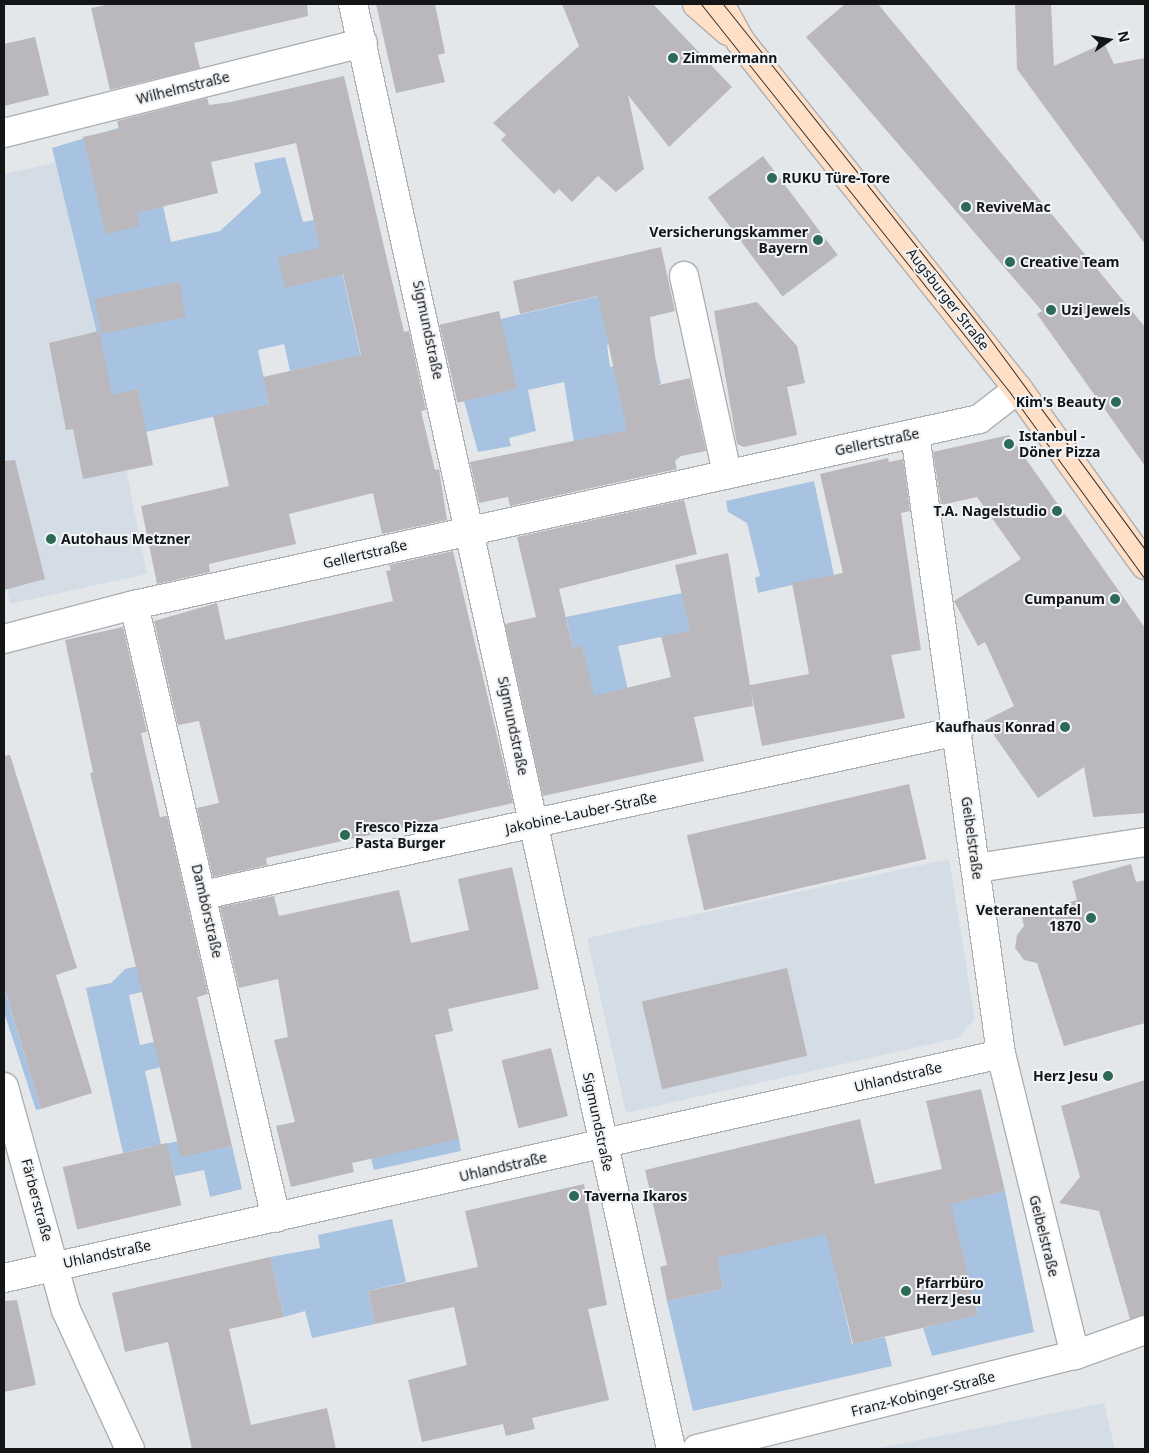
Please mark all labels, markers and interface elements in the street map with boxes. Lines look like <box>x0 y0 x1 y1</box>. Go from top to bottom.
north arrow <box>1084 15 1134 65</box>
text: N <box>1114 29 1135 44</box>
place label: Zimmermann <box>683 50 777 66</box>
marker: Zimmermann <box>667 52 679 64</box>
street label: Wilhelmstraße <box>135 68 231 108</box>
place label: RUKU Türe-Tore <box>782 170 890 186</box>
marker: RUKU Türe-Tore <box>766 172 778 184</box>
place label: ReviveMac <box>976 199 1051 215</box>
marker: ReviveMac <box>960 201 972 213</box>
place label: Versicherungskammer Bayern <box>649 224 808 256</box>
marker: Versicherungskammer Bayern <box>812 234 824 246</box>
street label: Augsburger Straße <box>903 245 993 353</box>
place label: Creative Team <box>1020 254 1119 270</box>
marker: Creative Team <box>1004 256 1016 268</box>
street label: Sigmundstraße <box>409 279 447 381</box>
place label: Uzi Jewels <box>1061 302 1131 318</box>
marker: Uzi Jewels <box>1045 304 1057 316</box>
place label: Kim's Beauty <box>1016 394 1106 410</box>
marker: Kim's Beauty <box>1110 396 1122 408</box>
street label: Gellertstraße <box>833 425 921 459</box>
place label: Istanbul - Döner Pizza <box>1019 428 1100 461</box>
marker: Istanbul - Döner Pizza <box>1003 438 1015 450</box>
place label: T.A. Nagelstudio <box>933 503 1047 519</box>
marker: T.A. Nagelstudio <box>1051 505 1063 517</box>
place label: Autohaus Metzner <box>61 531 190 547</box>
marker: Autohaus Metzner <box>45 533 57 545</box>
street label: Gellertstraße <box>321 536 409 572</box>
place label: Cumpanum <box>1024 591 1105 607</box>
marker: Cumpanum <box>1109 593 1121 605</box>
street label: Sigmundstraße <box>494 675 532 777</box>
place label: Kaufhaus Konrad <box>935 719 1055 735</box>
marker: Kaufhaus Konrad <box>1059 721 1071 733</box>
street label: Jakobine-Lauber-Straße <box>504 789 658 837</box>
street label: Geibelstraße <box>958 795 986 881</box>
place label: Fresco Pizza Pasta Burger <box>355 819 445 852</box>
marker: Fresco Pizza Pasta Burger <box>339 829 351 841</box>
street label: Dambörstraße <box>188 862 226 960</box>
place label: Veteranentafel 1870 <box>976 902 1081 934</box>
marker: Veteranentafel 1870 <box>1085 912 1097 924</box>
street label: Uhlandstraße <box>853 1059 943 1095</box>
place label: Herz Jesu <box>1033 1068 1098 1084</box>
marker: Herz Jesu <box>1102 1070 1114 1082</box>
street label: Sigmundstraße <box>579 1071 617 1173</box>
street label: Uhlandstraße <box>458 1149 548 1185</box>
street label: Färberstraße <box>18 1157 56 1243</box>
place label: Taverna Ikaros <box>584 1188 687 1204</box>
marker: Taverna Ikaros <box>568 1190 580 1202</box>
street label: Geibelstraße <box>1026 1193 1062 1279</box>
street label: Uhlandstraße <box>62 1236 152 1272</box>
place label: Pfarrbüro Herz Jesu <box>916 1275 984 1308</box>
marker: Pfarrbüro Herz Jesu <box>900 1285 912 1297</box>
street label: Franz-Kobinger-Straße <box>849 1368 997 1420</box>

